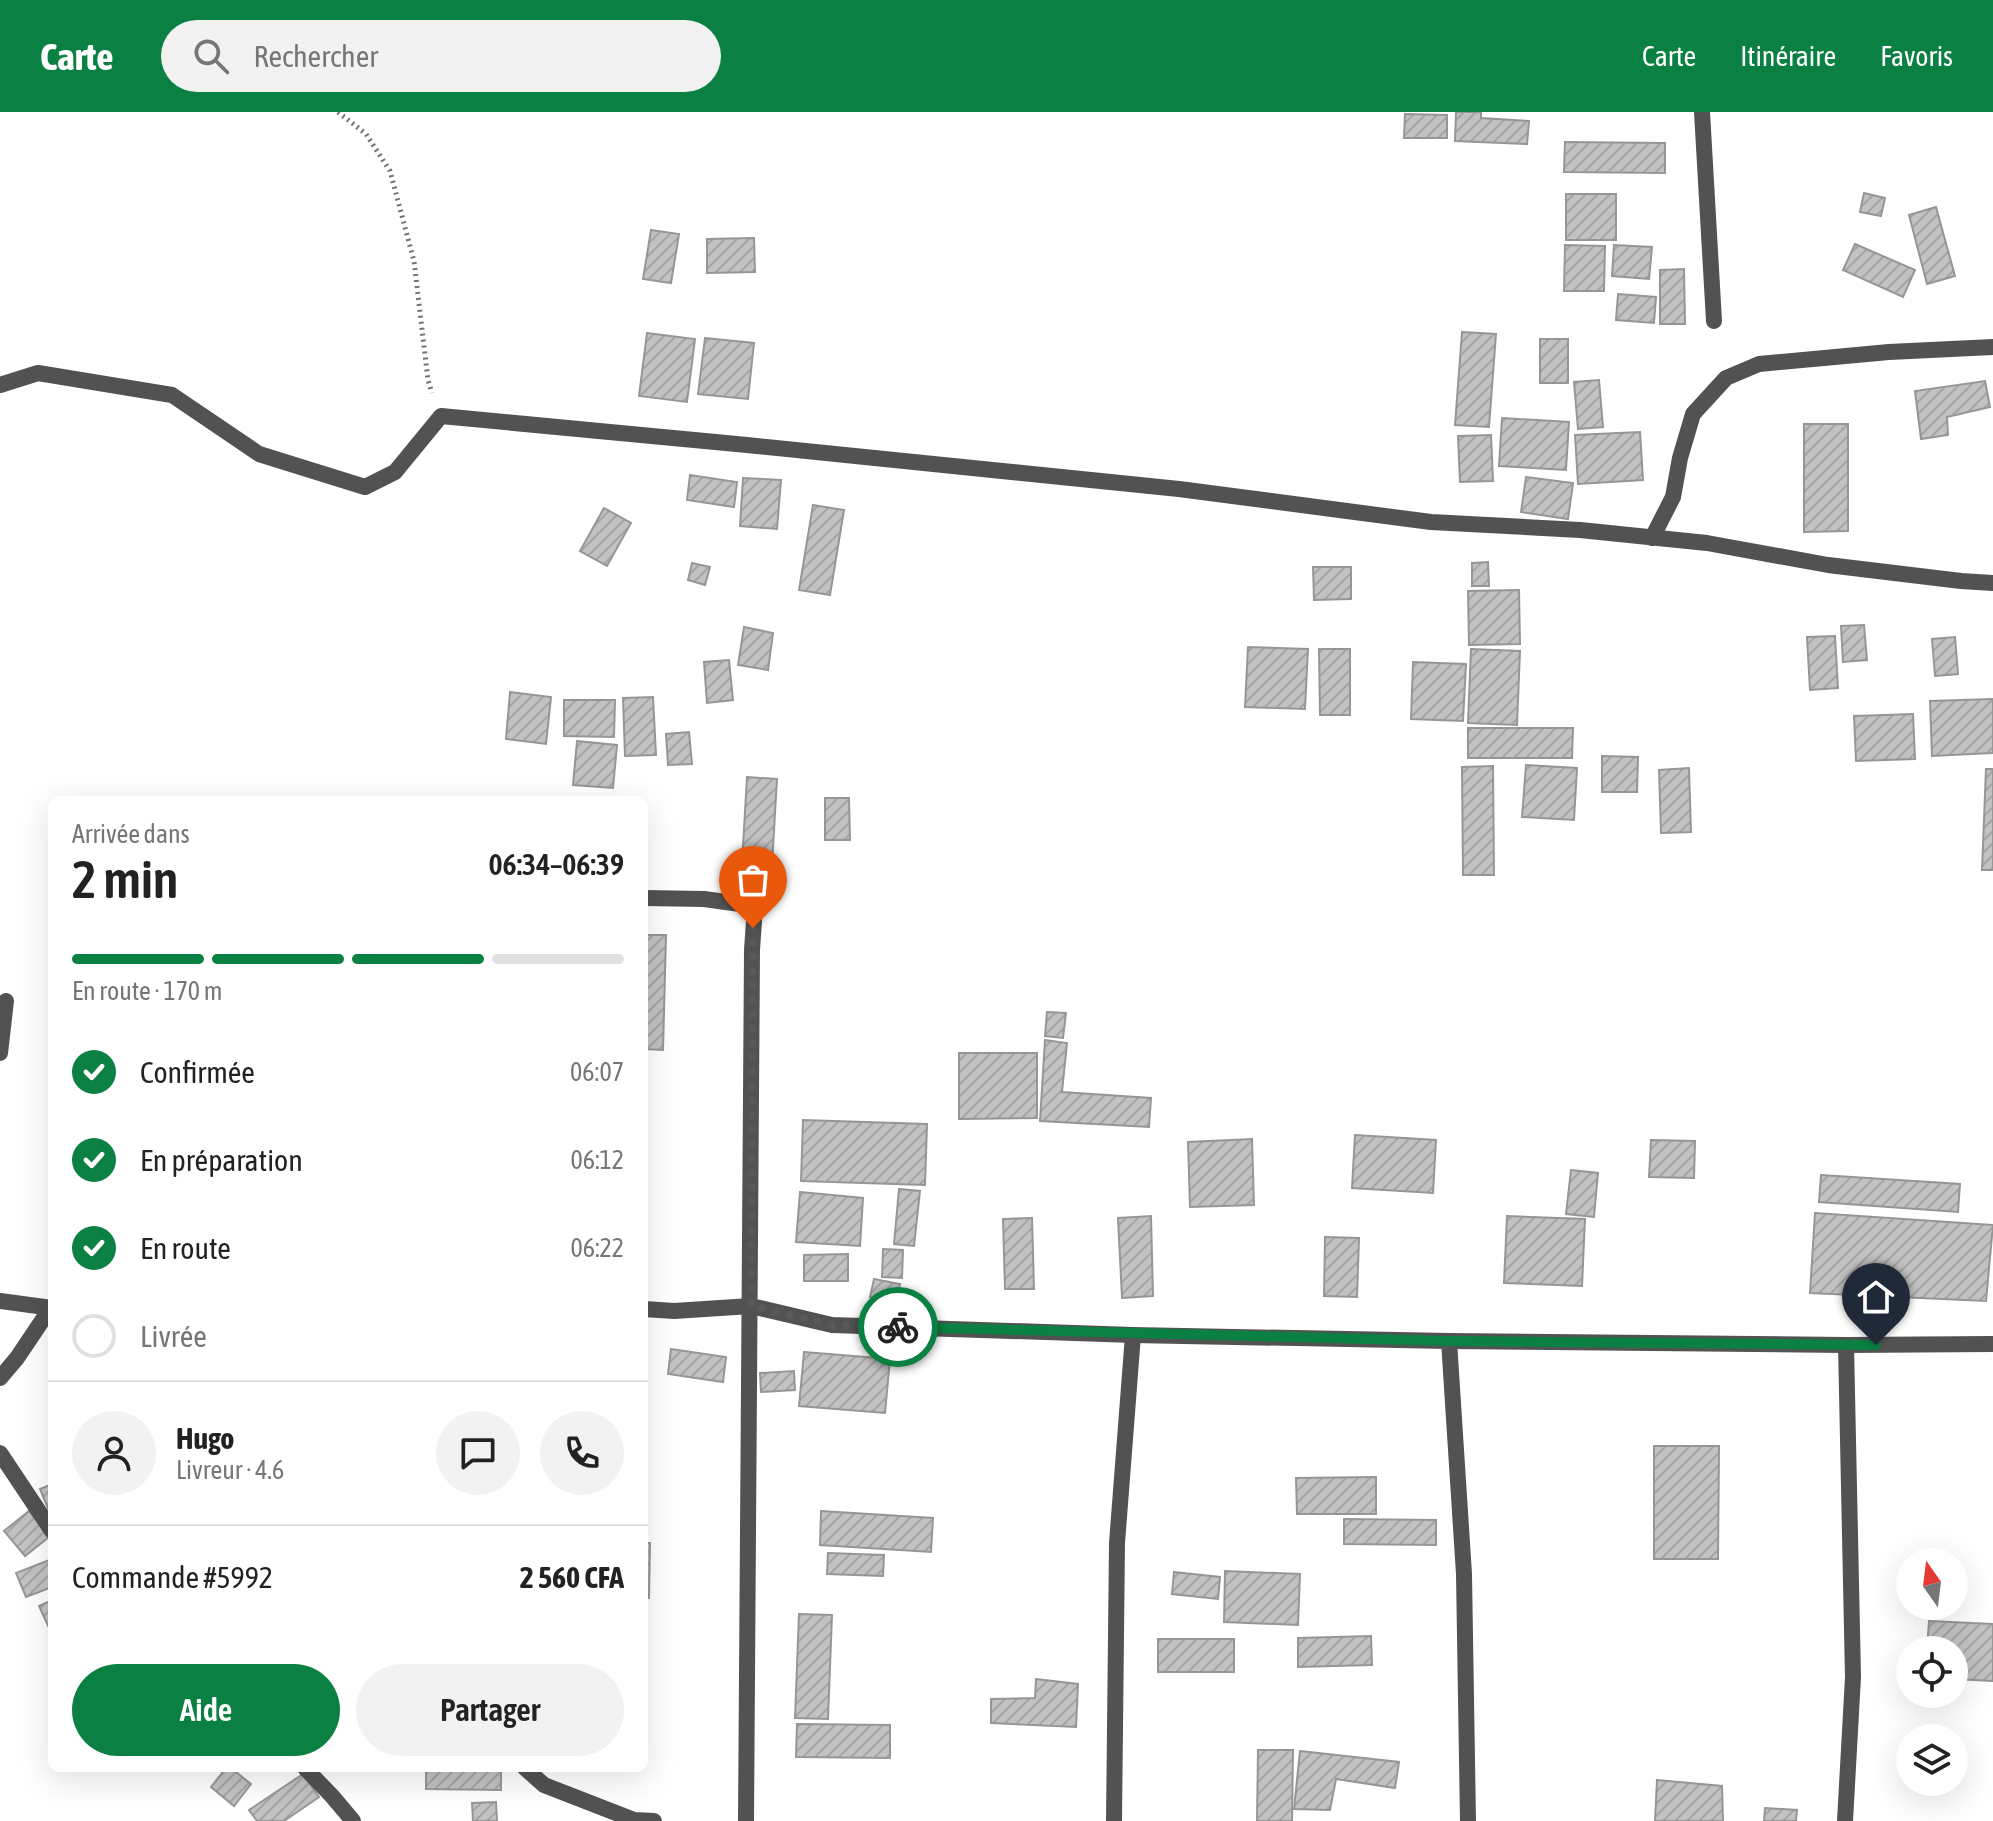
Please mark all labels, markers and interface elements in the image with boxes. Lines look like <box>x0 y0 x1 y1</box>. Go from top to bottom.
search box <box>161 20 721 92</box>
icon: search <box>189 34 233 78</box>
text: Carte <box>40 35 113 78</box>
text: Rechercher <box>253 39 378 73</box>
text: Carte <box>1642 40 1696 72</box>
text: Itinéraire <box>1740 40 1836 72</box>
text: Favoris <box>1880 40 1953 72</box>
text: Arrivée dans <box>72 819 190 849</box>
pin <box>719 846 787 928</box>
text: 06:34–06:39 <box>489 847 624 881</box>
text: 2 min <box>72 849 178 909</box>
icon: bag <box>731 858 775 902</box>
text: En route · 170 m <box>72 976 222 1006</box>
icon: check <box>72 1050 116 1094</box>
text: Confirmée <box>140 1055 255 1089</box>
text: 06:07 <box>570 1057 624 1087</box>
icon: check <box>72 1138 116 1182</box>
text: En préparation <box>140 1143 303 1177</box>
text: 06:12 <box>570 1145 624 1175</box>
icon: check <box>72 1226 116 1270</box>
text: En route <box>140 1231 231 1265</box>
text: 06:22 <box>570 1233 624 1263</box>
pin <box>1842 1263 1910 1345</box>
icon: home <box>1854 1275 1898 1319</box>
courier <box>858 1287 938 1367</box>
icon: bike <box>876 1305 920 1349</box>
text: Livrée <box>140 1319 207 1353</box>
button: person <box>72 1411 156 1495</box>
button: chat <box>436 1411 520 1495</box>
button: phone <box>540 1411 624 1495</box>
text: Hugo <box>176 1421 234 1455</box>
text: Livreur · 4.6 <box>176 1455 284 1485</box>
north arrow <box>1896 1548 1968 1620</box>
map controls <box>1896 1548 1968 1796</box>
text: Commande #5992 <box>72 1560 273 1594</box>
text: 2 560 CFA <box>520 1560 624 1594</box>
button: locate <box>1896 1636 1968 1708</box>
button: Aide <box>72 1664 340 1756</box>
button: Partager <box>356 1664 624 1756</box>
button: layers <box>1896 1724 1968 1796</box>

